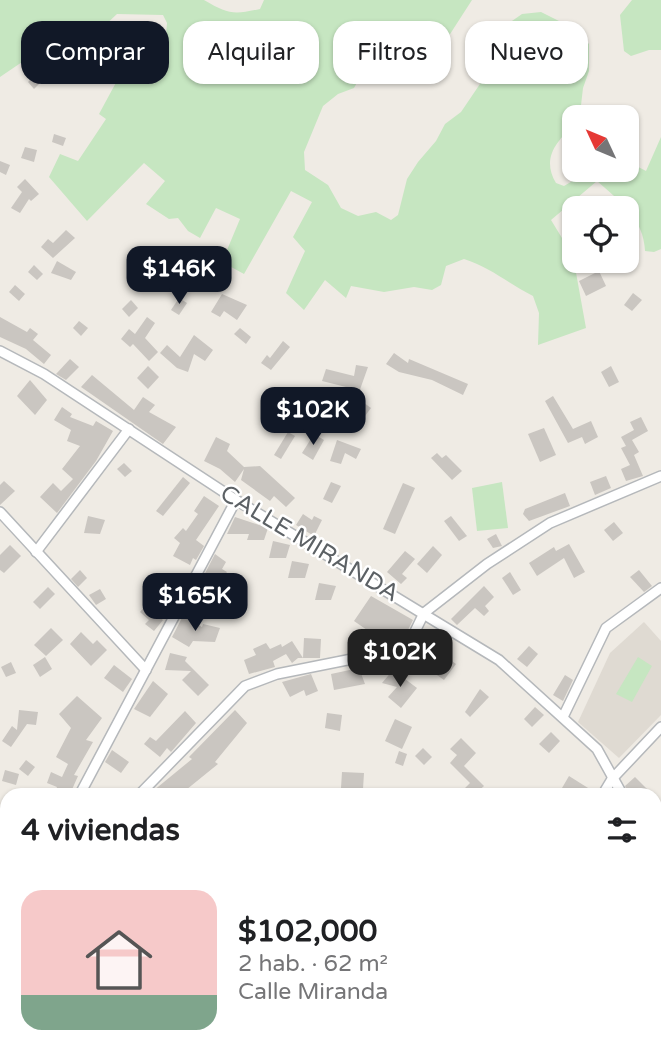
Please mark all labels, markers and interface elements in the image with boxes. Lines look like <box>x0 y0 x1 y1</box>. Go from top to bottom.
chip: Comprar <box>21 21 169 84</box>
chip: Alquilar <box>183 21 319 84</box>
chip: Filtros <box>333 21 451 84</box>
chip: Nuevo <box>465 21 588 84</box>
north arrow <box>562 105 639 182</box>
map controls <box>562 105 639 273</box>
button: locate <box>562 196 639 273</box>
pin: $146K <box>130 246 228 306</box>
text: $146K <box>143 255 215 283</box>
pin: $102K <box>264 388 362 447</box>
text: $102K <box>277 396 349 424</box>
street label: CALLE MIRANDA <box>215 479 404 608</box>
pin: $165K <box>146 574 244 633</box>
text: $165K <box>159 582 231 610</box>
pin: $102K <box>351 630 449 689</box>
text: $102K <box>364 638 436 666</box>
icon: filters <box>603 811 641 849</box>
text: 4 viviendas <box>21 812 180 849</box>
text: $102,000 <box>238 913 377 950</box>
icon: home <box>77 918 161 1002</box>
text: 2 hab. · 62 m² <box>238 950 388 978</box>
text: Calle Miranda <box>238 978 388 1006</box>

